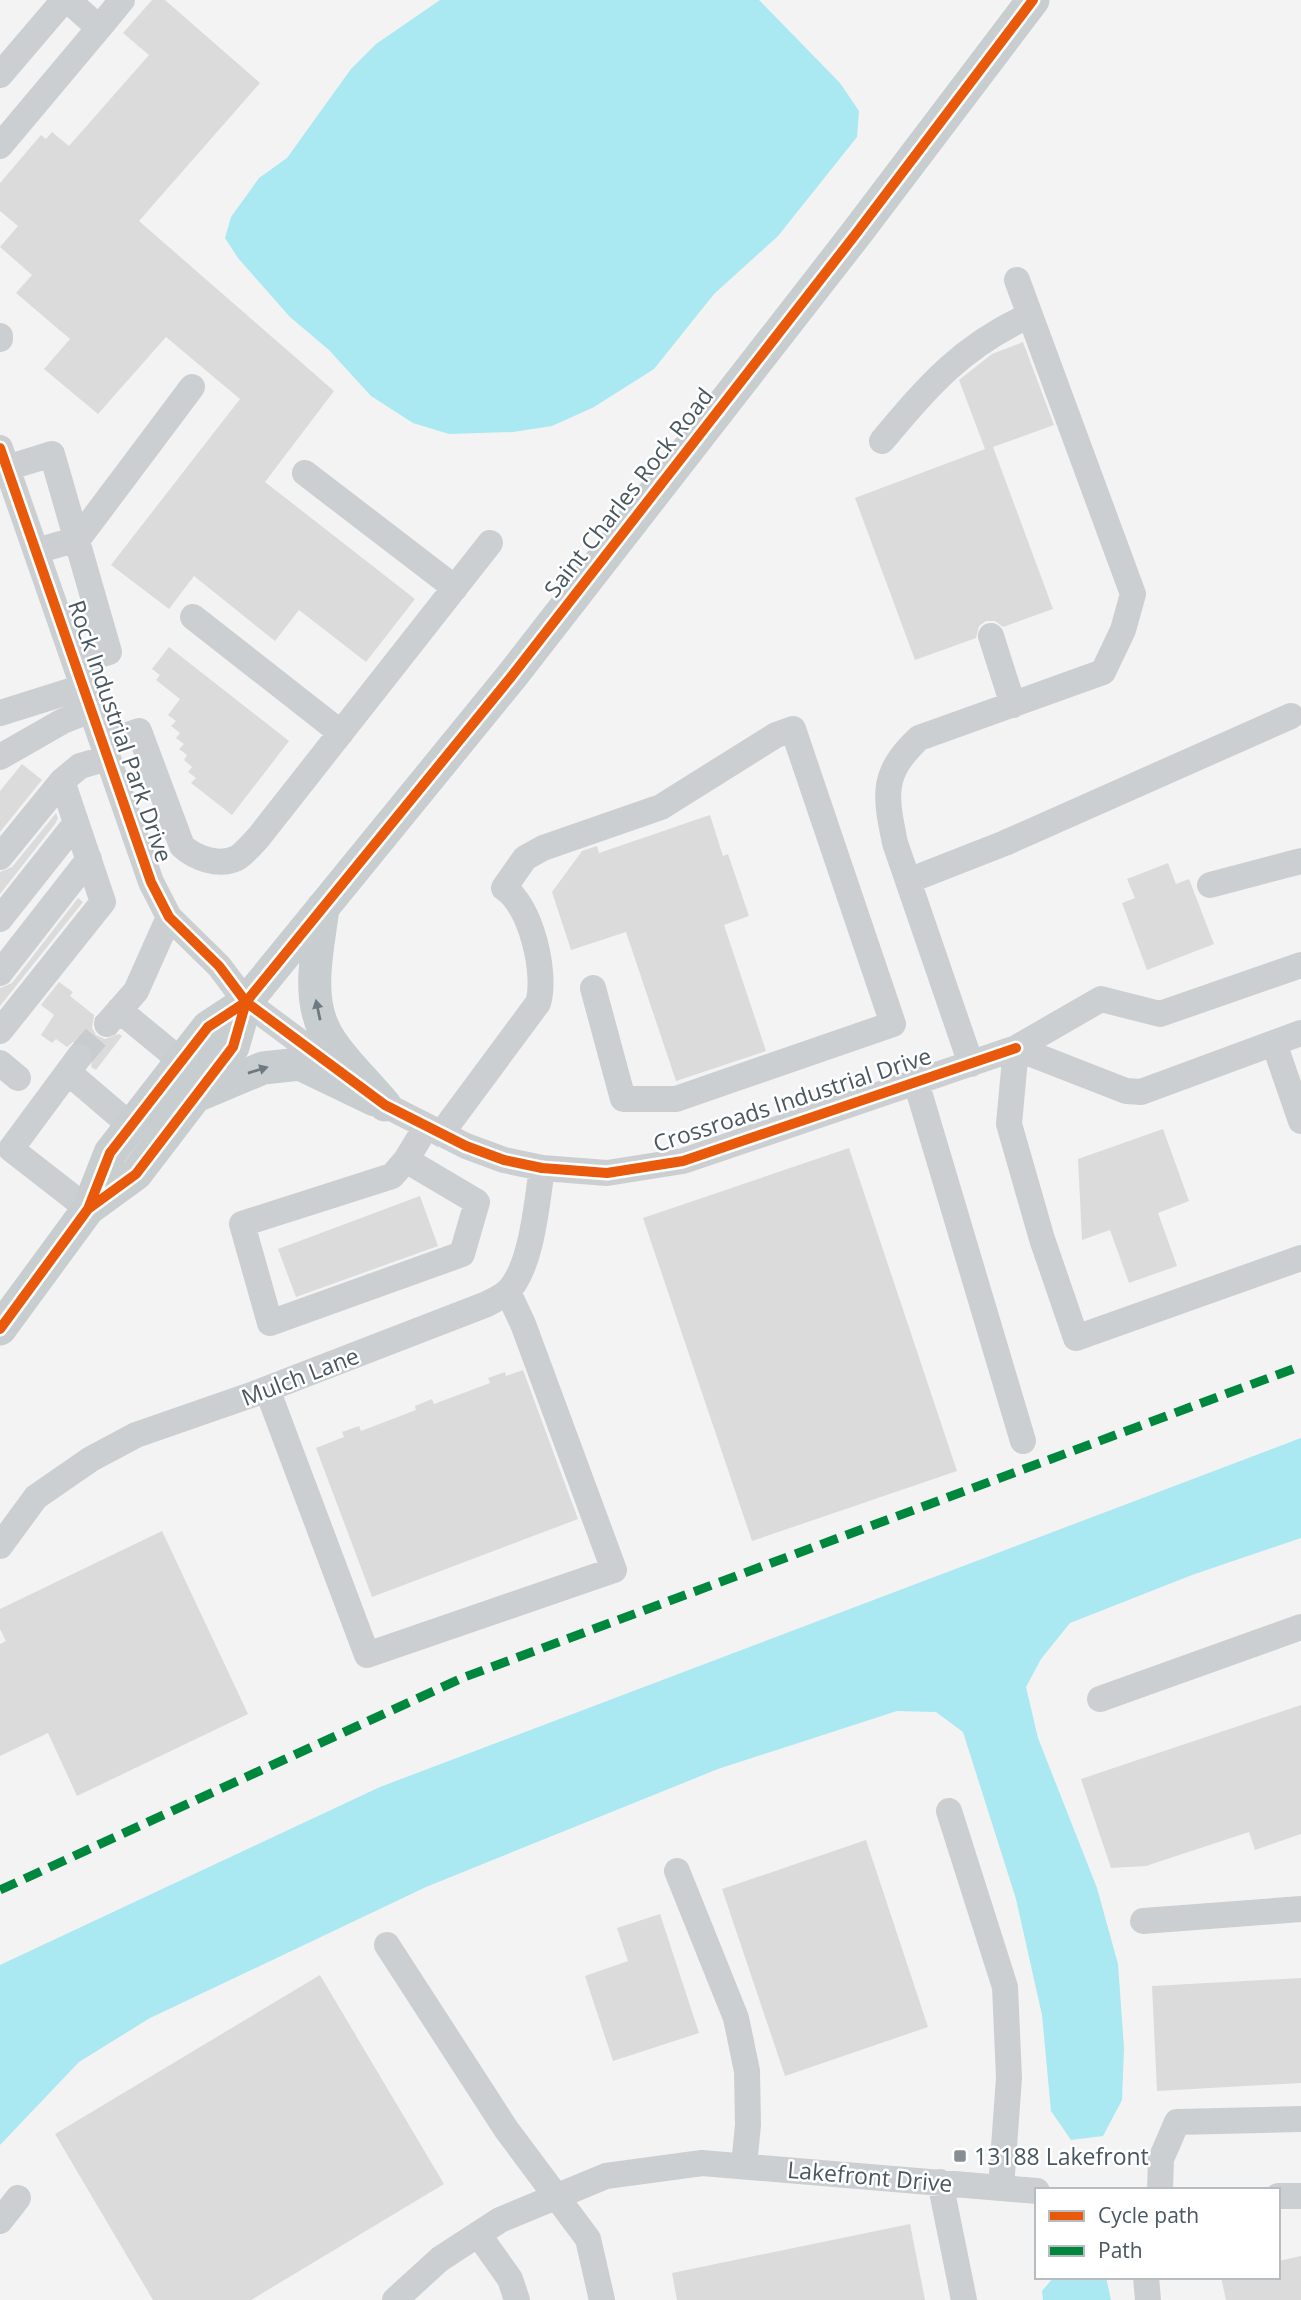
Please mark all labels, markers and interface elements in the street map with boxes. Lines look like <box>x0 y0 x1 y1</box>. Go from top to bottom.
street label: Saint Charles Rock Road <box>536 381 720 603</box>
street label: Rock Industrial Park Drive <box>61 596 181 866</box>
one-way arrow <box>313 999 324 1021</box>
street label: Crossroads Industrial Drive <box>649 1039 935 1159</box>
one-way arrow <box>248 1064 269 1075</box>
street label: Mulch Lane <box>237 1339 363 1413</box>
place label: 13188 Lakefront <box>974 2140 1149 2172</box>
marker: 13188 Lakefront <box>952 2148 968 2164</box>
street label: Lakefront Drive <box>786 2153 954 2199</box>
legend <box>1035 2188 1280 2279</box>
text: Cycle path <box>1098 2201 1199 2229</box>
text: Path <box>1098 2236 1143 2264</box>

